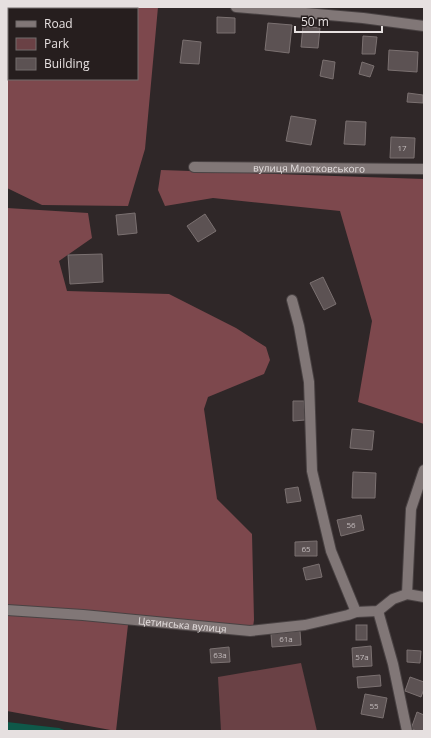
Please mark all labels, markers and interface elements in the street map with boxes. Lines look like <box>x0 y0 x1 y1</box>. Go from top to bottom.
legend <box>8 8 138 80</box>
scale bar <box>295 8 382 34</box>
text: 50 m <box>301 13 329 30</box>
text: Road <box>44 15 73 32</box>
text: Park <box>44 35 70 52</box>
text: Building <box>44 55 90 72</box>
house number: 17 <box>397 142 407 153</box>
street label: вулиця Млотковського <box>253 161 365 175</box>
house number: 56 <box>346 519 356 530</box>
house number: 65 <box>301 543 311 554</box>
street label: Цетинська вулиця <box>137 613 227 636</box>
house number: 61а <box>279 633 293 644</box>
house number: 63а <box>213 649 227 660</box>
house number: 57а <box>355 651 369 662</box>
house number: 55 <box>369 700 379 711</box>

